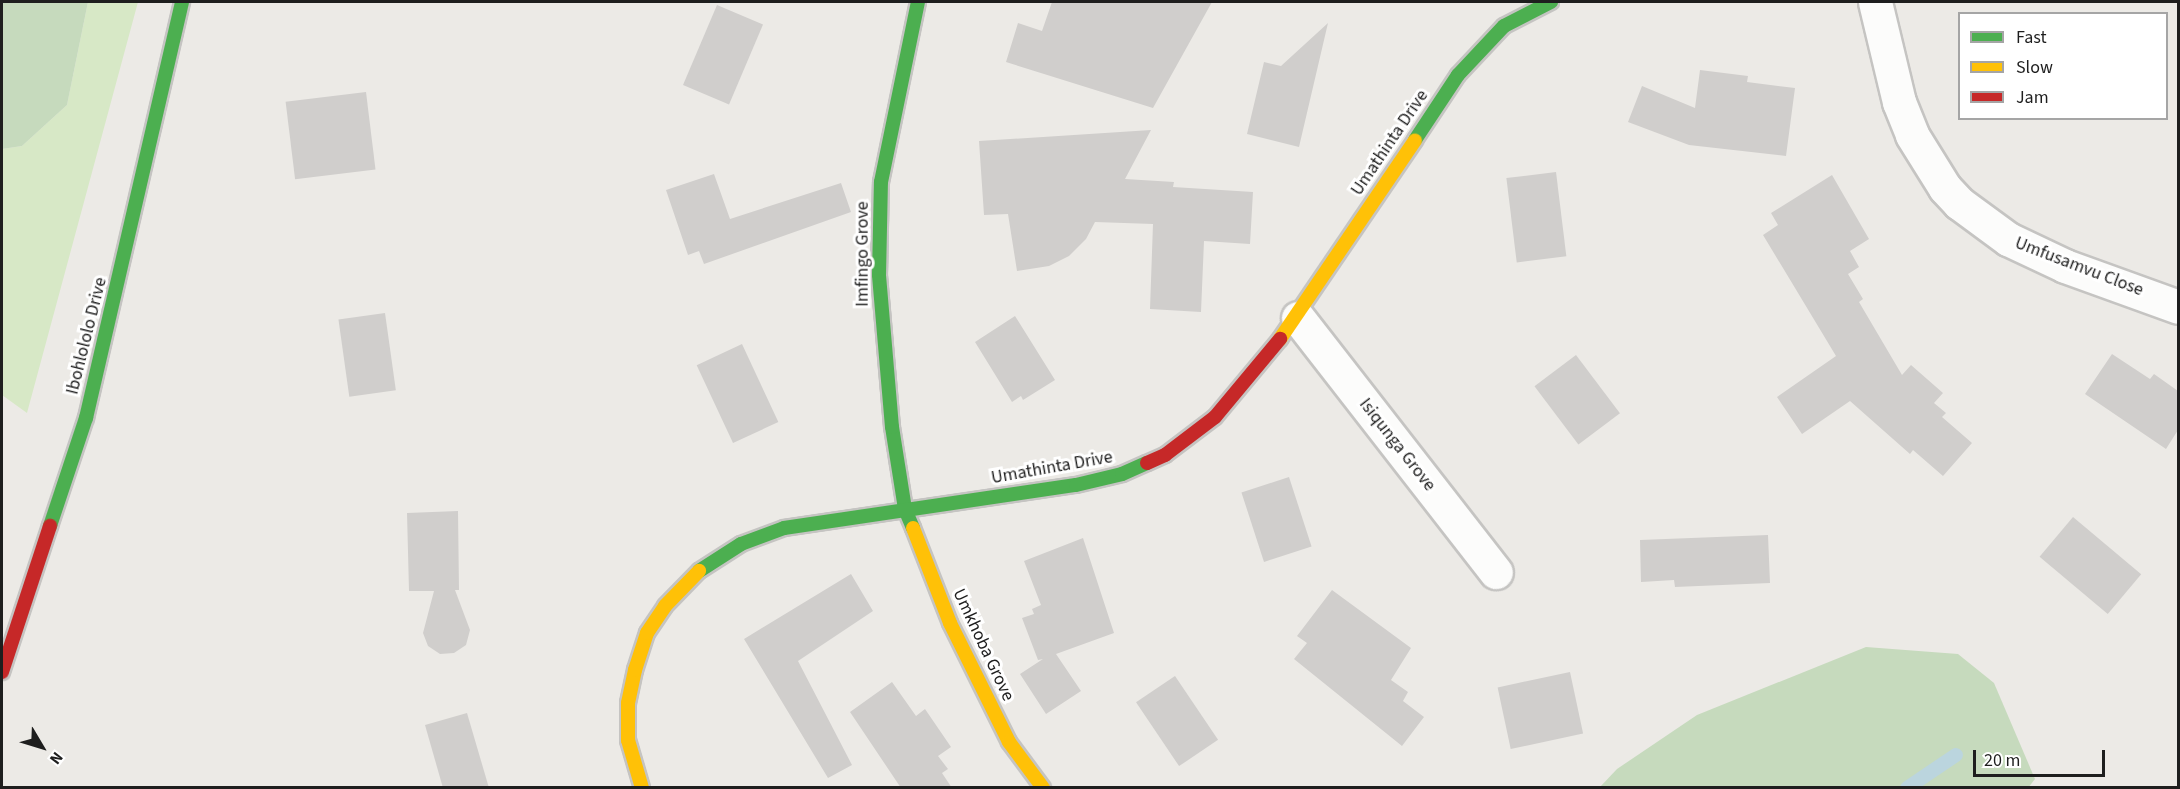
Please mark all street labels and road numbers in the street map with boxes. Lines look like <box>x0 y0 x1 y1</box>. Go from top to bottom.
street label: Umathinta Drive <box>1347 86 1433 200</box>
street label: Imfingo Grove <box>852 201 874 307</box>
street label: Umfusamvu Close <box>2012 233 2146 301</box>
street label: Ibohlololo Drive <box>62 275 112 397</box>
street label: Isiqunga Grove <box>1354 394 1440 496</box>
street label: Umathinta Drive <box>990 447 1114 489</box>
street label: Umkhoba Grove <box>948 585 1018 705</box>

